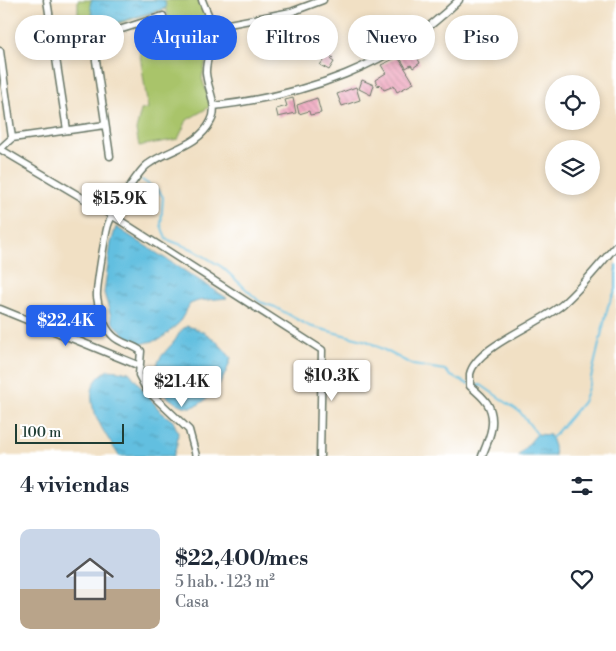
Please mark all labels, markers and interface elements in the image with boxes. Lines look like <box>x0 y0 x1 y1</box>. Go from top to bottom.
chip: Comprar <box>15 15 124 60</box>
chip: Alquilar <box>134 15 237 60</box>
chip: Filtros <box>247 15 338 60</box>
chip: Nuevo <box>348 15 435 60</box>
chip: Piso <box>445 15 518 60</box>
map controls <box>545 75 600 195</box>
button: locate <box>545 75 600 130</box>
button: layers <box>545 140 600 195</box>
pin: $15.9K <box>79 182 161 225</box>
text: $15.9K <box>93 189 147 209</box>
pin: $22.4K <box>25 304 107 347</box>
text: $22.4K <box>37 311 95 331</box>
pin: $10.3K <box>291 360 373 402</box>
pin: $21.4K <box>141 366 223 408</box>
text: $10.3K <box>304 366 360 386</box>
text: $21.4K <box>154 372 210 392</box>
scale bar <box>15 421 124 444</box>
text: 100 m <box>22 424 61 442</box>
icon: filters <box>568 472 596 500</box>
text: 4 viviendas <box>20 473 129 499</box>
text: $22,400/mes <box>175 546 308 572</box>
icon: home <box>60 549 120 609</box>
icon: heart <box>568 565 596 593</box>
text: 5 hab. · 123 m² <box>175 572 275 592</box>
text: Casa <box>175 592 209 612</box>

